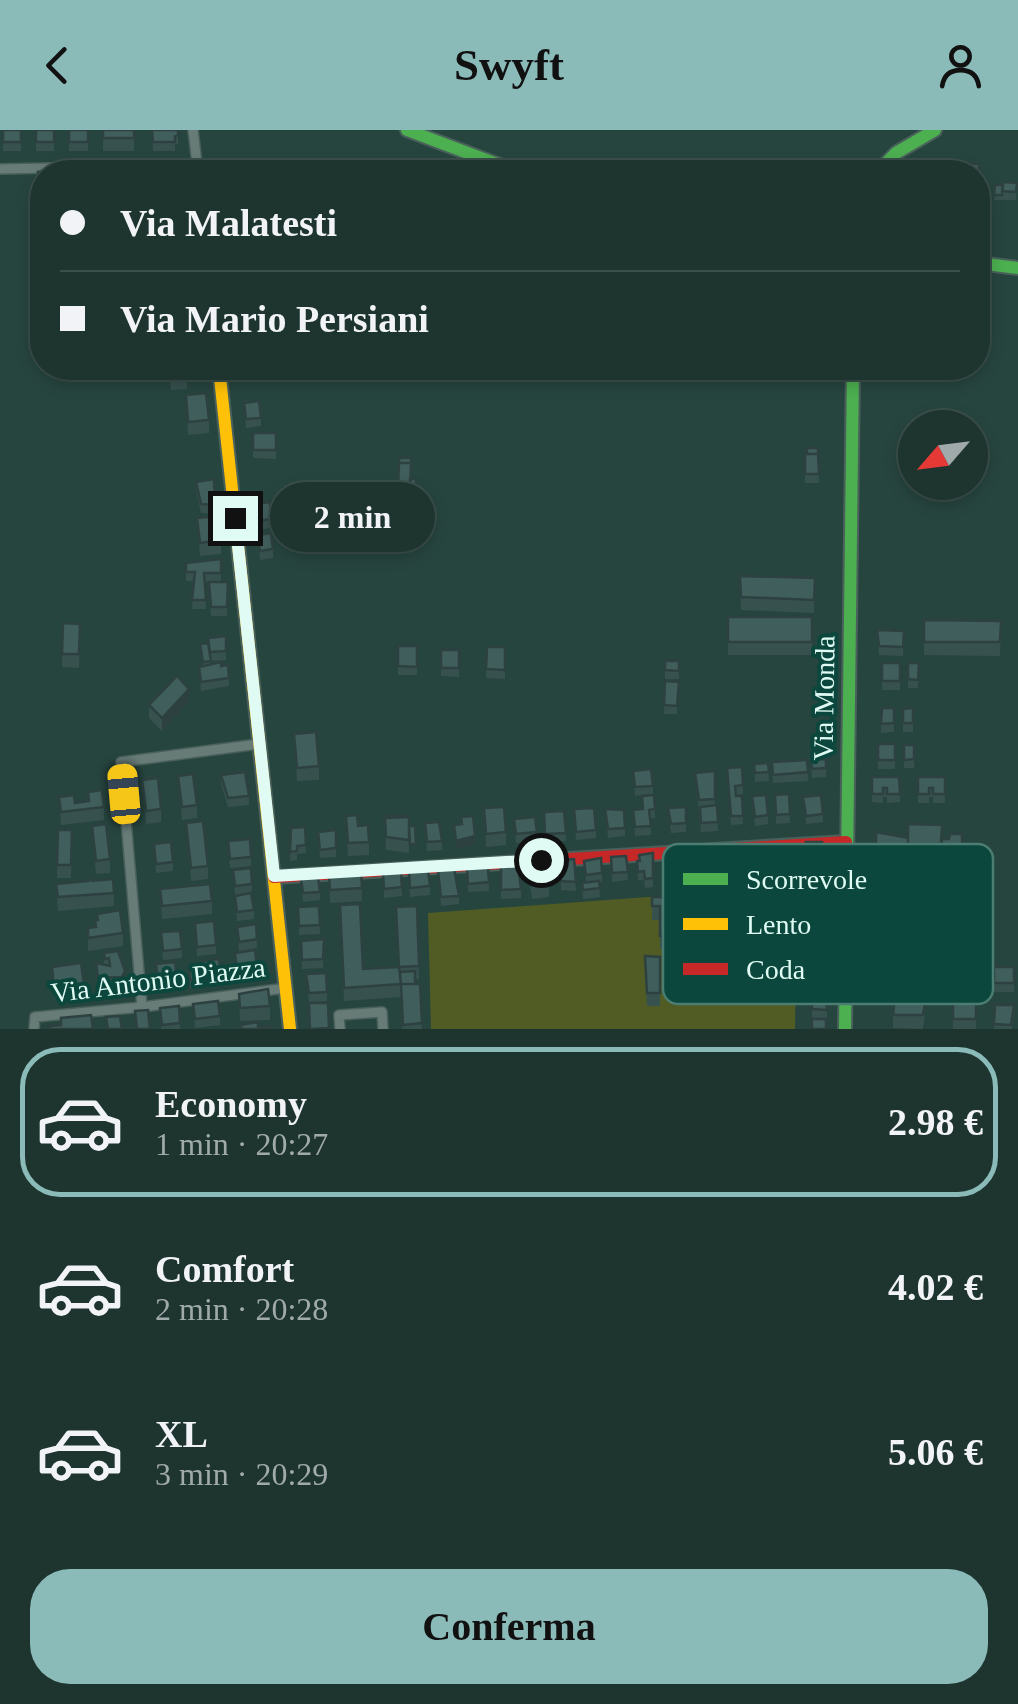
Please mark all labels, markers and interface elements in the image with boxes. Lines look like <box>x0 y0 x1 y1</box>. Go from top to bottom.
icon: back <box>30 38 85 93</box>
icon: person <box>933 38 988 93</box>
text: Swyft <box>454 40 564 90</box>
text: Via Malatesti <box>120 202 337 244</box>
text: Via Mario Persiani <box>120 298 429 340</box>
north arrow <box>898 410 988 500</box>
map controls <box>898 410 988 500</box>
callout: 2 min <box>270 483 435 553</box>
route end <box>213 496 258 541</box>
text: 2 min <box>314 499 391 535</box>
street label: Via Monda <box>807 635 841 761</box>
car <box>106 763 142 825</box>
route start <box>519 838 564 883</box>
legend <box>663 844 993 1004</box>
text: Scorrevole <box>746 864 867 895</box>
text: Lento <box>746 909 811 940</box>
street label: Via Antonio Piazza <box>49 951 268 1009</box>
text: Coda <box>746 954 806 985</box>
icon: car <box>35 1077 125 1167</box>
text: Economy <box>155 1083 307 1125</box>
text: 2.98 € <box>888 1101 983 1143</box>
text: 1 min · 20:27 <box>155 1126 328 1162</box>
icon: car <box>35 1242 125 1332</box>
text: Comfort <box>155 1248 294 1290</box>
text: 4.02 € <box>888 1266 983 1308</box>
text: 2 min · 20:28 <box>155 1291 328 1327</box>
icon: car <box>35 1407 125 1497</box>
text: XL <box>155 1413 208 1455</box>
text: 5.06 € <box>888 1431 983 1473</box>
text: 3 min · 20:29 <box>155 1456 328 1492</box>
button: Conferma <box>30 1569 988 1684</box>

